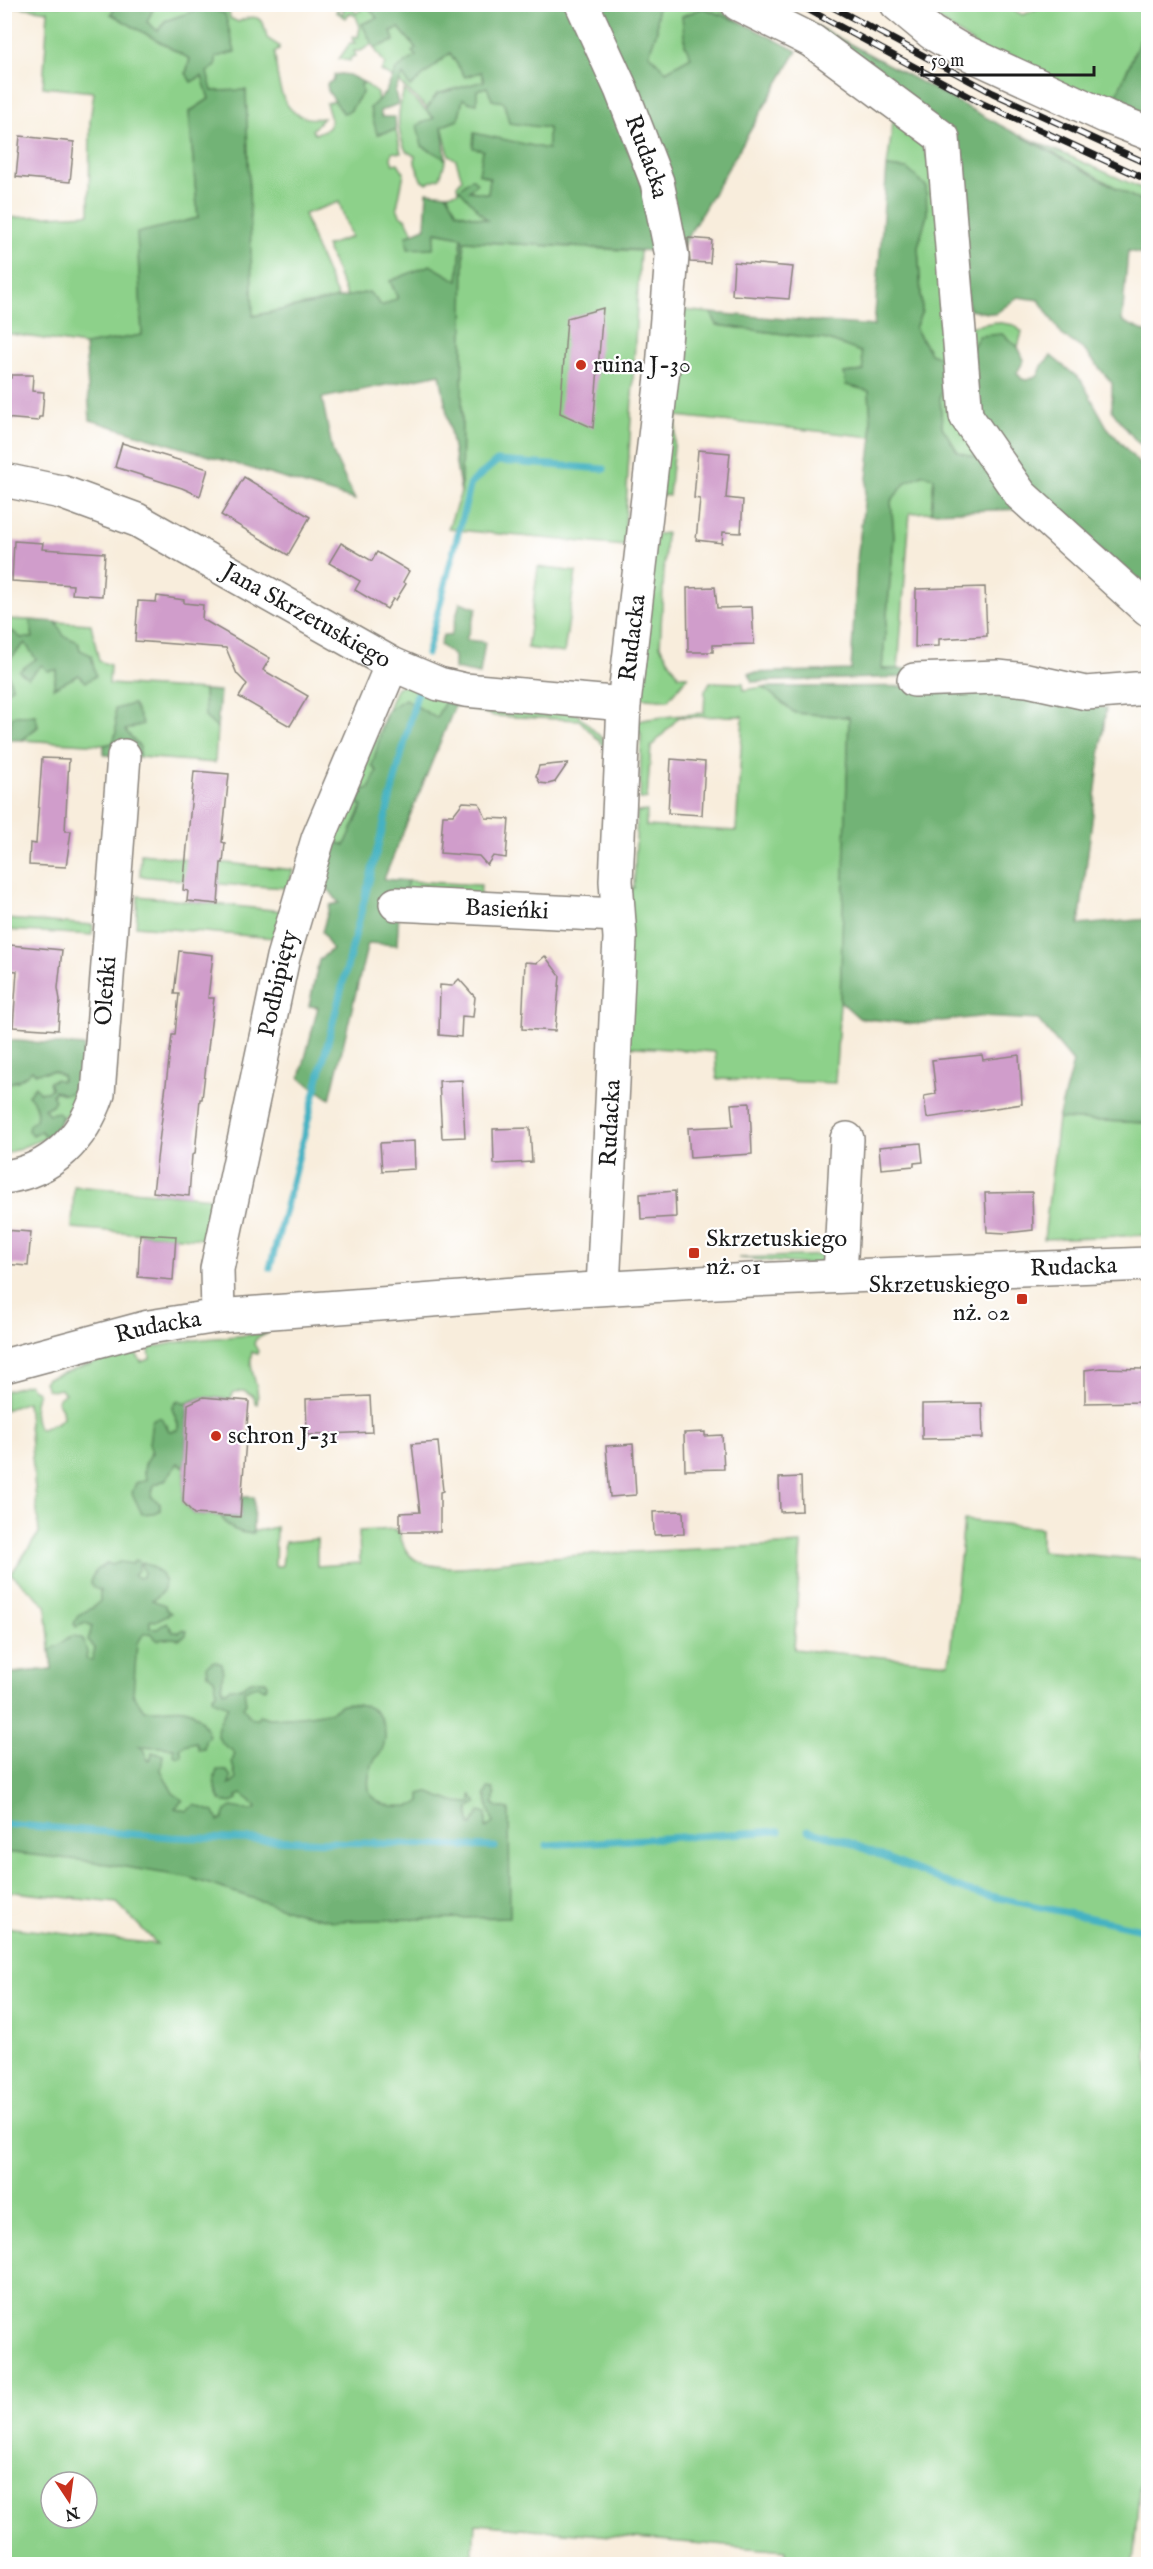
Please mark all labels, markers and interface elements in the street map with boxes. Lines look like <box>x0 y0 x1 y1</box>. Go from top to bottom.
scale bar <box>922 39 1094 77</box>
text: 50 m <box>931 50 964 73</box>
street label: Rudacka <box>617 110 676 202</box>
place label: ruina J-30 <box>593 350 691 381</box>
marker: ruina J-30 <box>574 358 588 372</box>
street label: Jana Skrzetuskiego <box>214 554 397 676</box>
street label: Rudacka <box>612 592 654 683</box>
street label: Basieńki <box>464 892 550 927</box>
street label: Podbipięty <box>251 926 306 1040</box>
street label: Oleńki <box>88 955 124 1027</box>
street label: Rudacka <box>593 1078 629 1167</box>
place label: Skrzetuskiego nż. 01 <box>706 1224 847 1283</box>
marker: Skrzetuskiego nż. 01 <box>687 1246 701 1260</box>
street label: Rudacka <box>1029 1250 1118 1284</box>
place label: Skrzetuskiego nż. 02 <box>869 1270 1010 1329</box>
marker: Skrzetuskiego nż. 02 <box>1015 1292 1029 1306</box>
street label: Rudacka <box>111 1303 204 1351</box>
place label: schron J-31 <box>228 1421 338 1452</box>
marker: schron J-31 <box>209 1429 223 1443</box>
north arrow <box>39 2470 99 2530</box>
text: N <box>63 2501 82 2524</box>

